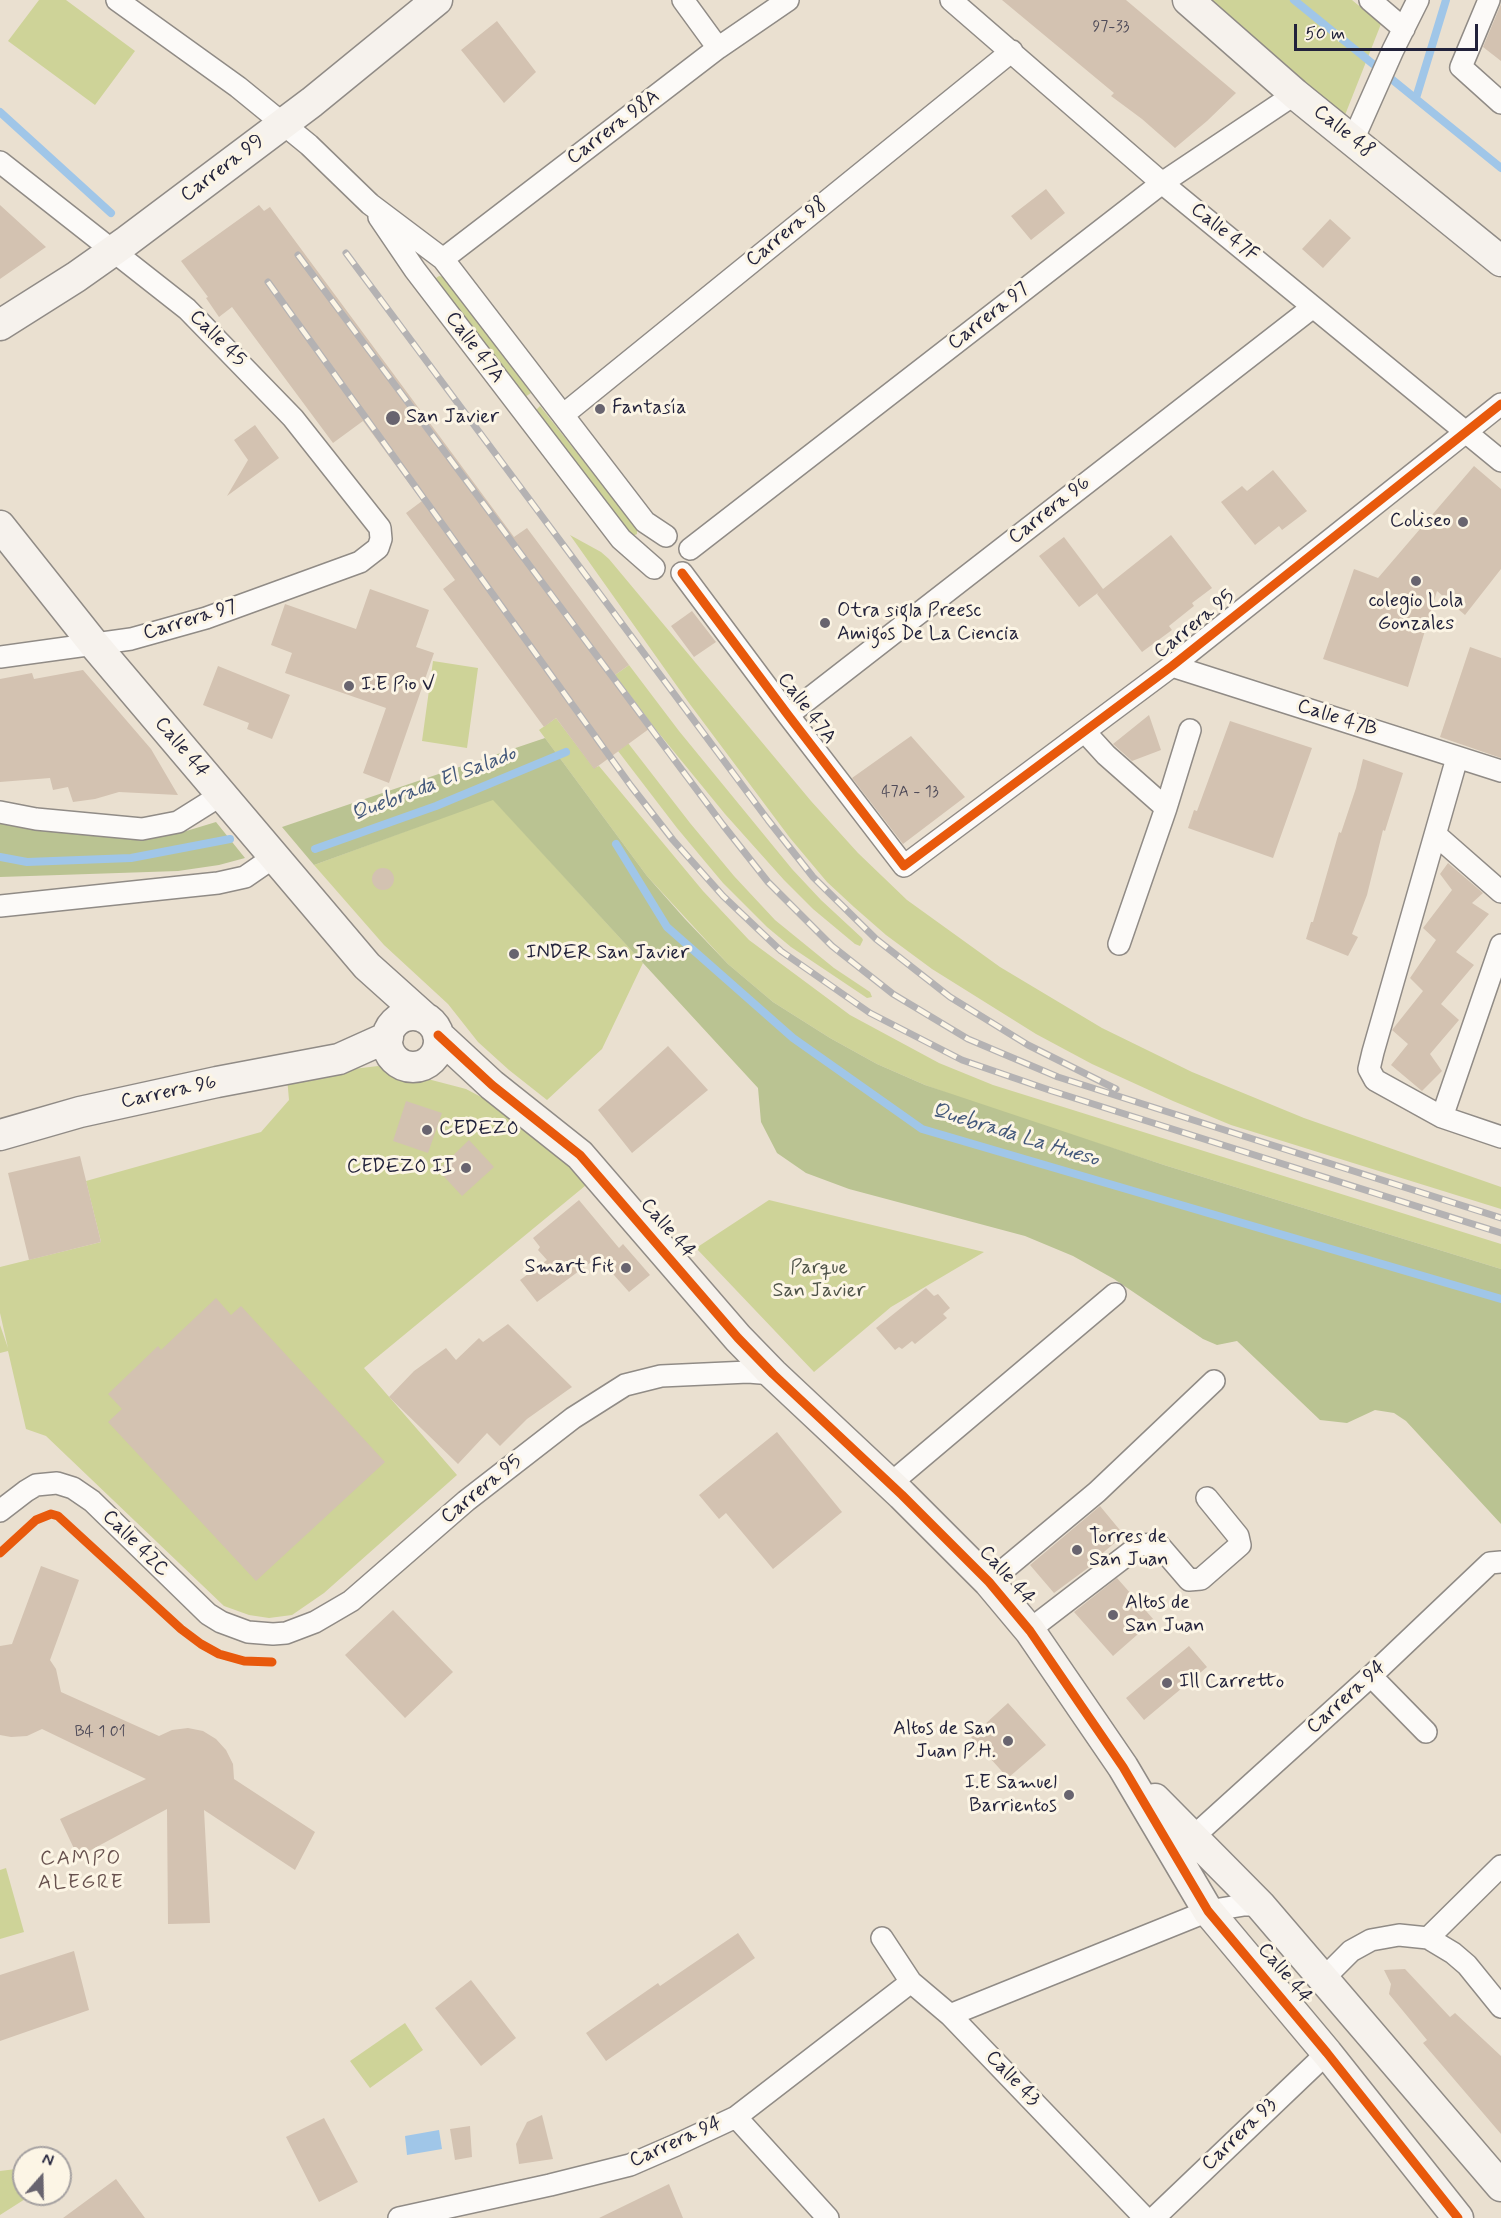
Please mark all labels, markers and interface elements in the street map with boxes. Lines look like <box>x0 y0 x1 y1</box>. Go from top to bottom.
scale bar <box>1297 12 1482 50</box>
house number: 97-33 <box>1092 18 1130 38</box>
text: 50 m <box>1305 22 1345 46</box>
street label: Carrera 98A <box>563 85 665 171</box>
street label: Calle 48 <box>1308 100 1378 164</box>
street label: Carrera 99 <box>177 130 269 208</box>
street label: Carrera 98 <box>742 193 832 273</box>
street label: Calle 47F <box>1185 198 1263 268</box>
street label: Carrera 97 <box>944 278 1034 356</box>
street label: Calle 45 <box>184 306 250 372</box>
street label: Calle 47A <box>439 308 509 388</box>
place label: Fantasía <box>612 397 687 421</box>
marker: Fantasía <box>593 402 607 416</box>
place label: San Javier <box>406 406 499 430</box>
marker: San Javier <box>384 409 402 427</box>
street label: Carrera 96 <box>1004 472 1096 550</box>
place label: Coliseo <box>1390 510 1451 534</box>
marker: Coliseo <box>1456 515 1470 529</box>
marker: colegio Lola Gonzales <box>1409 574 1423 588</box>
street label: Carrera 95 <box>1150 585 1240 665</box>
place label: colegio Lola Gonzales <box>1368 590 1464 637</box>
street label: Carrera 97 <box>140 595 240 647</box>
place label: Otra sigla Preesc Amigos De La Ciencia <box>837 600 1019 647</box>
marker: Otra sigla Preesc Amigos De La Ciencia <box>818 616 832 630</box>
street label: Calle 47A <box>771 669 841 749</box>
place label: I.E Pio V <box>361 674 435 698</box>
marker: I.E Pio V <box>342 679 356 693</box>
street label: Calle 47B <box>1294 695 1380 743</box>
street label: Calle 44 <box>149 713 213 783</box>
water label: Quebrada El Salado <box>348 742 520 828</box>
house number: 47A - 13 <box>881 783 939 803</box>
place label: INDER San Javier <box>526 942 689 966</box>
marker: INDER San Javier <box>507 947 521 961</box>
street label: Carrera 96 <box>119 1071 219 1115</box>
water label: Quebrada La Hueso <box>928 1099 1102 1173</box>
place label: CEDEZO <box>439 1118 519 1142</box>
marker: CEDEZO <box>420 1123 434 1137</box>
place label: CEDEZO II <box>347 1156 454 1180</box>
marker: CEDEZO II <box>459 1161 473 1175</box>
street label: Calle 44 <box>634 1194 700 1264</box>
place label: Smart Fit <box>525 1256 614 1280</box>
park label: Parque San Javier <box>772 1257 866 1304</box>
marker: Smart Fit <box>619 1261 633 1275</box>
street label: Carrera 95 <box>437 1450 527 1530</box>
street label: Calle 42C <box>97 1506 173 1582</box>
place label: Torres de San Juan <box>1089 1526 1169 1573</box>
street label: Calle 44 <box>973 1541 1039 1611</box>
marker: Torres de San Juan <box>1070 1543 1084 1557</box>
place label: Altos de San Juan <box>1125 1592 1205 1639</box>
marker: Altos de San Juan <box>1106 1608 1120 1622</box>
street label: Carrera 94 <box>1302 1656 1392 1740</box>
place label: Ill Carretto <box>1179 1671 1284 1695</box>
marker: Ill Carretto <box>1160 1676 1174 1690</box>
place label: Altos de San Juan P.H. <box>893 1718 996 1765</box>
house number: B4 1 01 <box>74 1723 126 1743</box>
marker: Altos de San Juan P.H. <box>1001 1734 1015 1748</box>
place label: I.E Samuel Barrientos <box>964 1772 1057 1819</box>
marker: I.E Samuel Barrientos <box>1062 1788 1076 1802</box>
district label: CAMPO ALEGRE <box>35 1847 127 1897</box>
street label: Calle 44 <box>1252 1939 1316 2009</box>
street label: Calle 43 <box>980 2046 1044 2112</box>
street label: Carrera 93 <box>1198 2093 1282 2177</box>
street label: Carrera 94 <box>626 2112 726 2174</box>
north arrow <box>12 2146 72 2206</box>
text: N <box>39 2149 56 2172</box>

